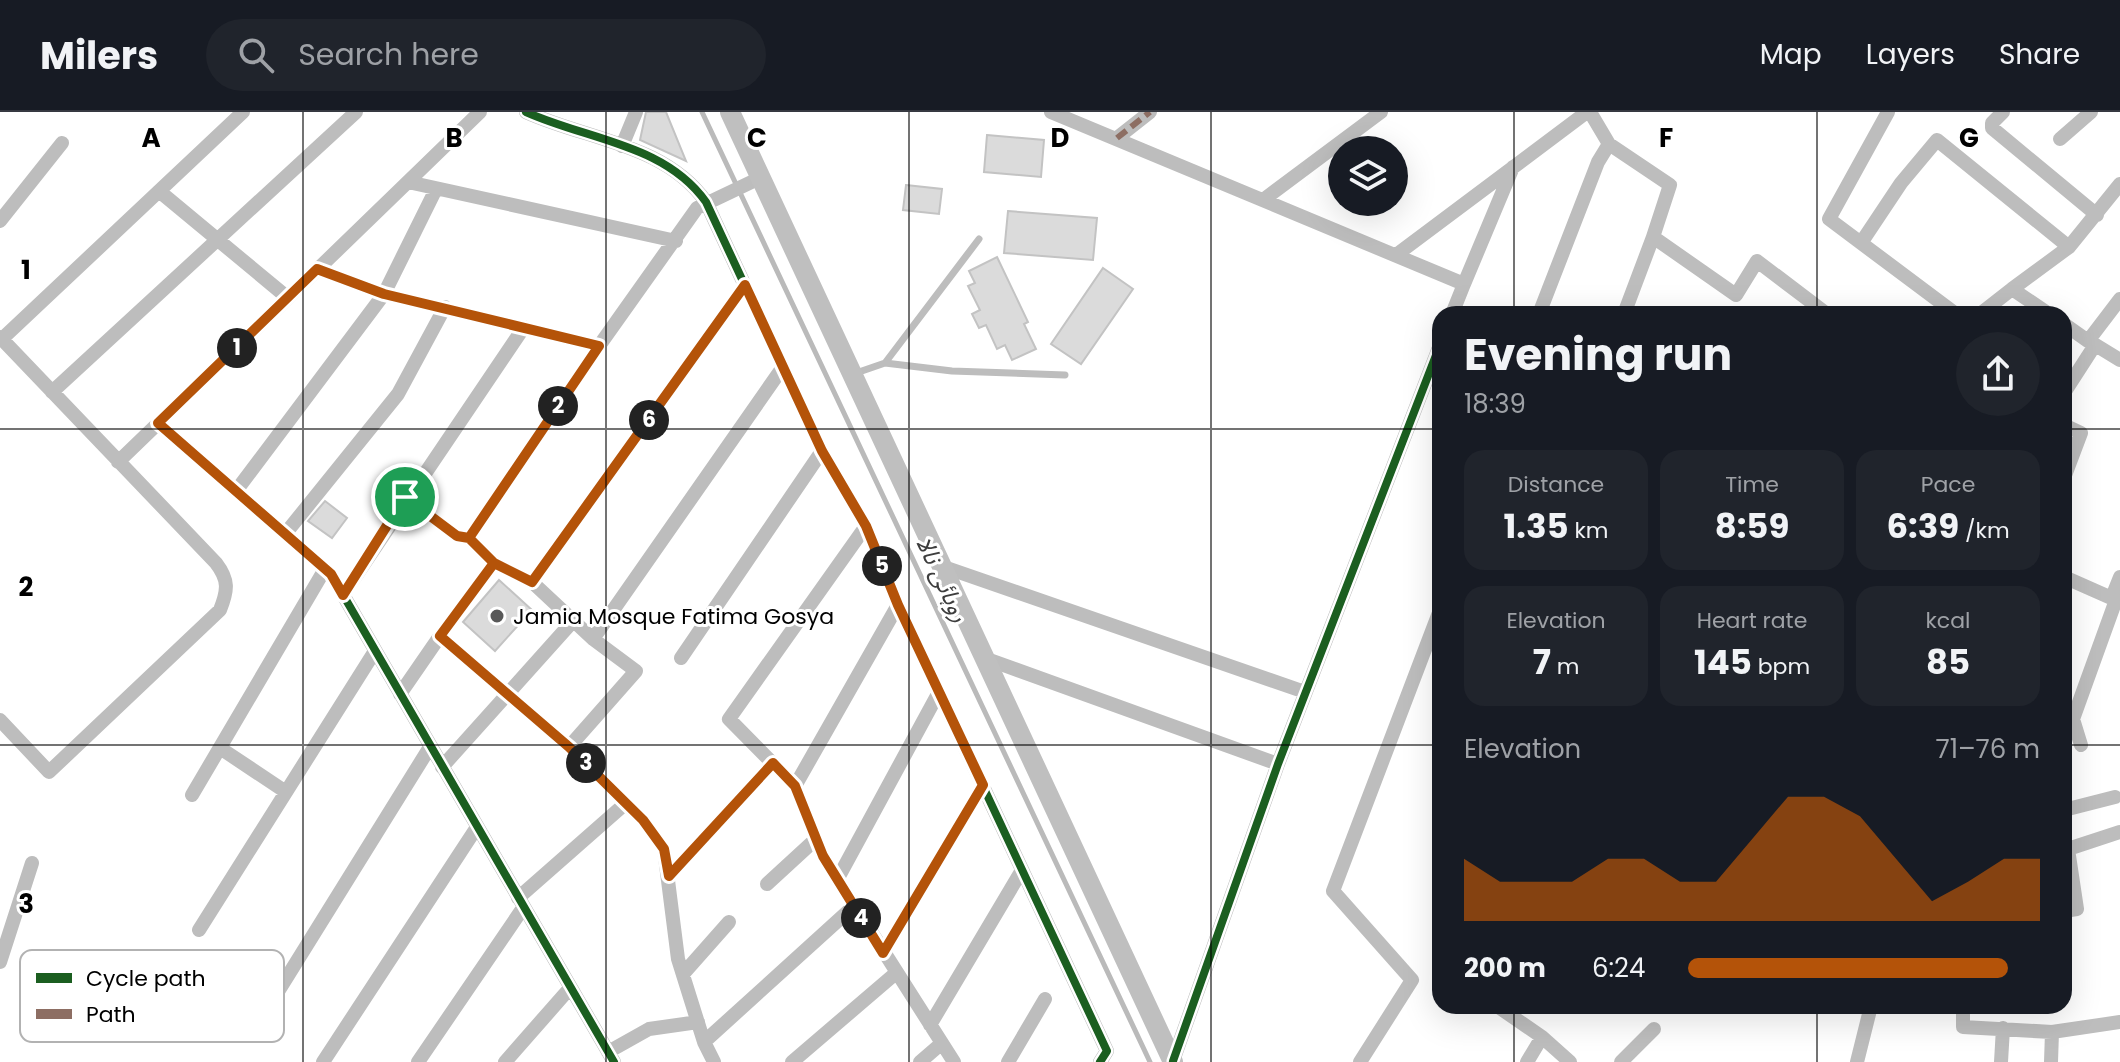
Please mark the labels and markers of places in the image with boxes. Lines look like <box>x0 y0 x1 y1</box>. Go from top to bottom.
pin: 1 <box>217 328 257 368</box>
pin: 2 <box>538 386 578 426</box>
pin: 6 <box>629 400 669 440</box>
pin <box>371 463 439 531</box>
pin: 5 <box>862 546 902 586</box>
place label: Jamia Mosque Fatima Gosya <box>513 601 834 632</box>
marker: Jamia Mosque Fatima Gosya <box>488 607 506 625</box>
pin: 3 <box>566 743 606 783</box>
pin: 4 <box>841 898 881 938</box>

